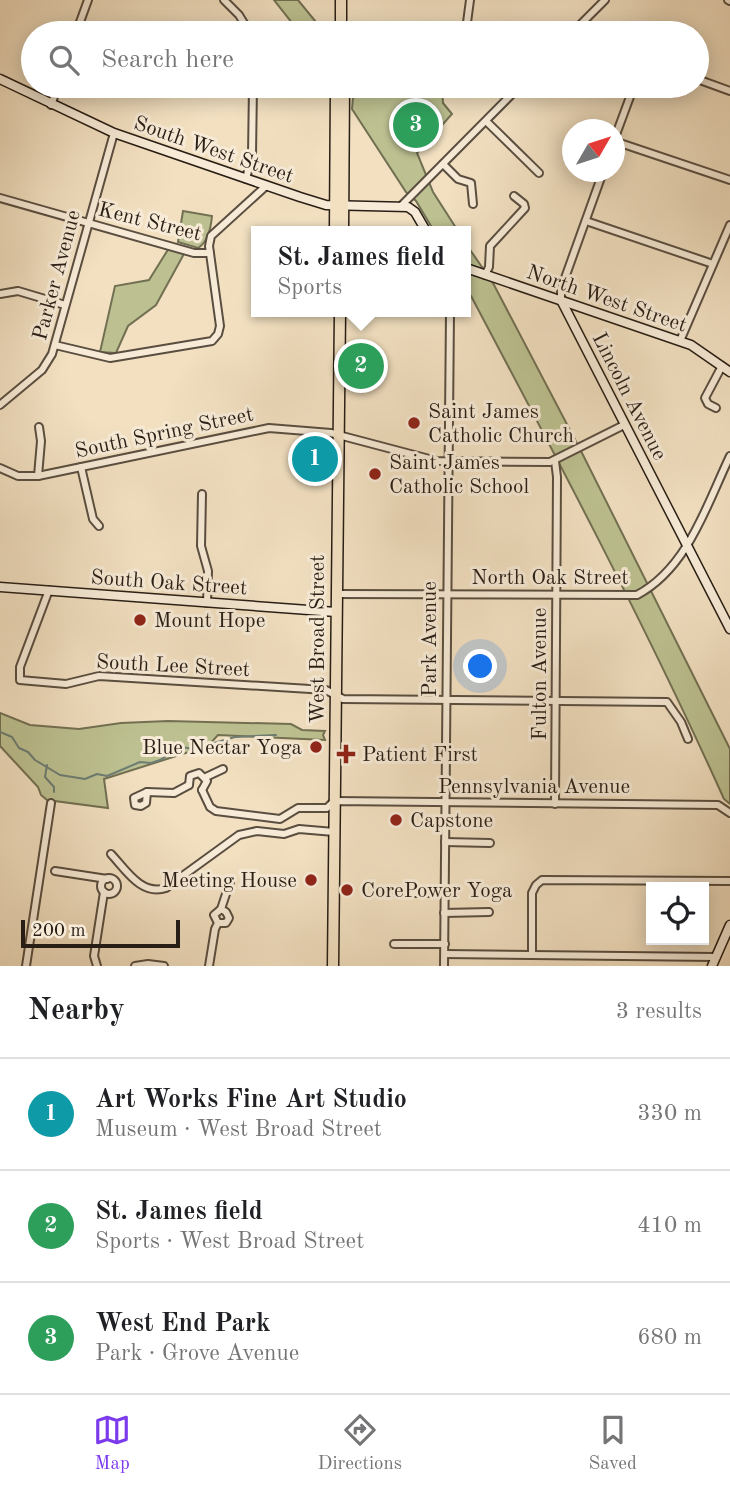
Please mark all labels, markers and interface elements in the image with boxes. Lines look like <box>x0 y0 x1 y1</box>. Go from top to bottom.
search box <box>21 21 709 98</box>
icon: search <box>45 41 83 79</box>
text: Search here <box>101 47 234 73</box>
pin: 3 <box>393 99 439 151</box>
street label: South West Street <box>131 113 296 188</box>
north arrow <box>562 119 625 182</box>
street label: Kent Street <box>96 199 203 245</box>
street label: Parker Avenue <box>30 208 85 343</box>
popup <box>251 226 471 317</box>
text: St. James field <box>277 245 445 271</box>
street label: North West Street <box>524 262 689 337</box>
text: Sports <box>277 276 342 299</box>
street label: Lincoln Avenue <box>587 329 670 464</box>
pin: 2 <box>338 340 384 392</box>
place label: Saint James Catholic Church <box>428 402 574 447</box>
street label: South Spring Street <box>73 404 255 463</box>
marker: Saint James Catholic Church <box>406 415 422 431</box>
pin: 1 <box>292 433 338 485</box>
place label: Saint James Catholic School <box>389 453 529 498</box>
marker: Saint James Catholic School <box>367 466 383 482</box>
street label: West Broad Street <box>308 555 329 723</box>
street label: South Oak Street <box>90 568 248 599</box>
street label: North Oak Street <box>471 568 629 589</box>
street label: Park Avenue <box>420 581 441 697</box>
street label: Fulton Avenue <box>530 608 551 740</box>
place label: Mount Hope <box>154 611 265 632</box>
marker: Mount Hope <box>132 612 148 628</box>
your location <box>463 649 497 683</box>
street label: South Lee Street <box>95 652 250 681</box>
place label: Blue Nectar Yoga <box>142 738 302 759</box>
marker: Blue Nectar Yoga <box>308 739 324 755</box>
marker: Patient First <box>336 744 356 764</box>
place label: Patient First <box>362 745 478 766</box>
street label: Pennsylvania Avenue <box>438 777 630 798</box>
place label: Capstone <box>410 811 493 832</box>
marker: Capstone <box>388 812 404 828</box>
place label: Meeting House <box>162 871 297 892</box>
marker: Meeting House <box>303 872 319 888</box>
place label: CorePower Yoga <box>361 881 512 902</box>
marker: CorePower Yoga <box>339 882 355 898</box>
map controls <box>646 882 709 945</box>
button: locate <box>646 882 709 945</box>
scale bar <box>21 917 180 949</box>
text: 200 m <box>32 922 85 941</box>
text: Nearby <box>28 996 125 1026</box>
text: 3 results <box>616 1000 702 1023</box>
text: Art Works Fine Art Studio <box>95 1087 407 1113</box>
text: 1 <box>44 1102 58 1125</box>
text: 330 m <box>637 1102 702 1125</box>
text: Museum · West Broad Street <box>95 1118 382 1141</box>
text: St. James field <box>95 1199 263 1225</box>
text: 2 <box>44 1214 58 1237</box>
text: 410 m <box>637 1214 702 1237</box>
text: Sports · West Broad Street <box>95 1230 364 1253</box>
text: West End Park <box>95 1311 271 1337</box>
text: 3 <box>44 1326 58 1349</box>
text: 680 m <box>637 1326 702 1349</box>
text: Park · Grove Avenue <box>95 1342 299 1365</box>
tab: Map <box>93 1411 131 1476</box>
tab: Directions <box>318 1411 402 1476</box>
tab: Saved <box>588 1411 637 1476</box>

